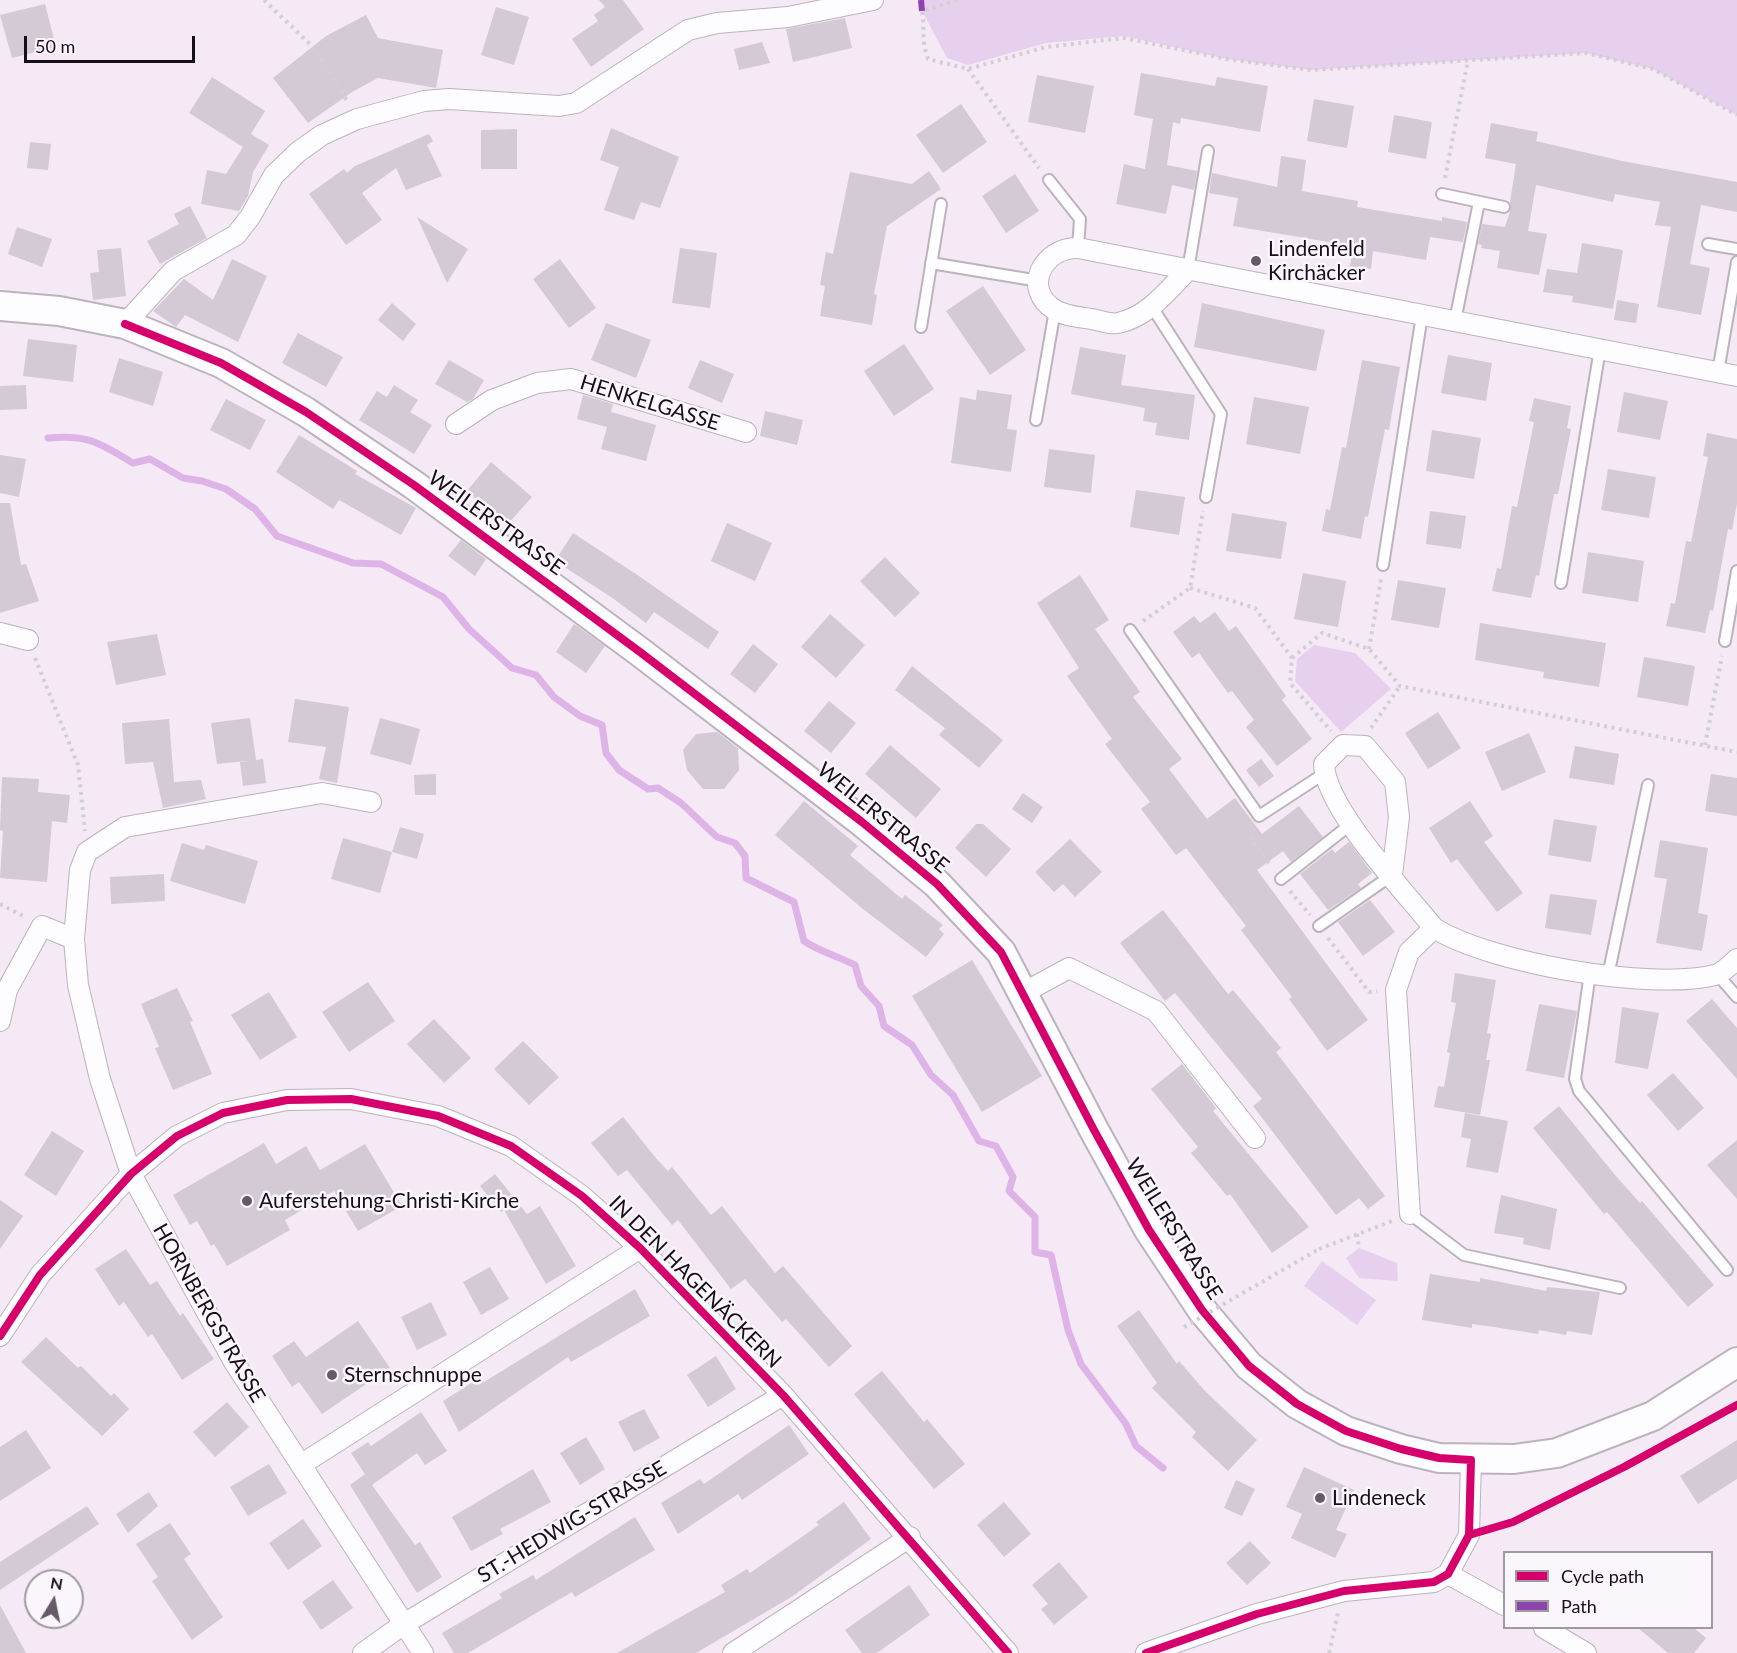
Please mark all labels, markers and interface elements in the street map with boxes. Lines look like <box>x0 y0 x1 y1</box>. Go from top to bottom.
scale bar <box>27 24 198 62</box>
text: 50 m <box>35 35 75 57</box>
place label: Lindenfeld Kirchäcker <box>1268 236 1365 286</box>
marker: Lindenfeld Kirchäcker <box>1249 254 1263 268</box>
street label: HENKELGASSE <box>577 370 723 436</box>
street label: WEILERSTRASSE <box>423 465 569 581</box>
street label: WEILERSTRASSE <box>812 757 954 879</box>
street label: WEILERSTRASSE <box>1120 1154 1228 1304</box>
place label: Auferstehung-Christi-Kirche <box>259 1188 519 1214</box>
street label: IN DEN HAGENÄCKERN <box>604 1191 786 1373</box>
marker: Auferstehung-Christi-Kirche <box>240 1194 254 1208</box>
street label: HORNBERGSTRASSE <box>148 1219 270 1407</box>
place label: Sternschnuppe <box>344 1362 482 1388</box>
marker: Sternschnuppe <box>325 1368 339 1382</box>
street label: ST.-HEDWIG-STRASSE <box>473 1456 671 1588</box>
place label: Lindeneck <box>1332 1485 1426 1511</box>
marker: Lindeneck <box>1313 1491 1327 1505</box>
legend <box>1503 1551 1713 1629</box>
text: Cycle path <box>1561 1565 1644 1587</box>
north arrow <box>24 1569 84 1629</box>
text: N <box>49 1572 65 1593</box>
text: Path <box>1561 1595 1597 1617</box>

